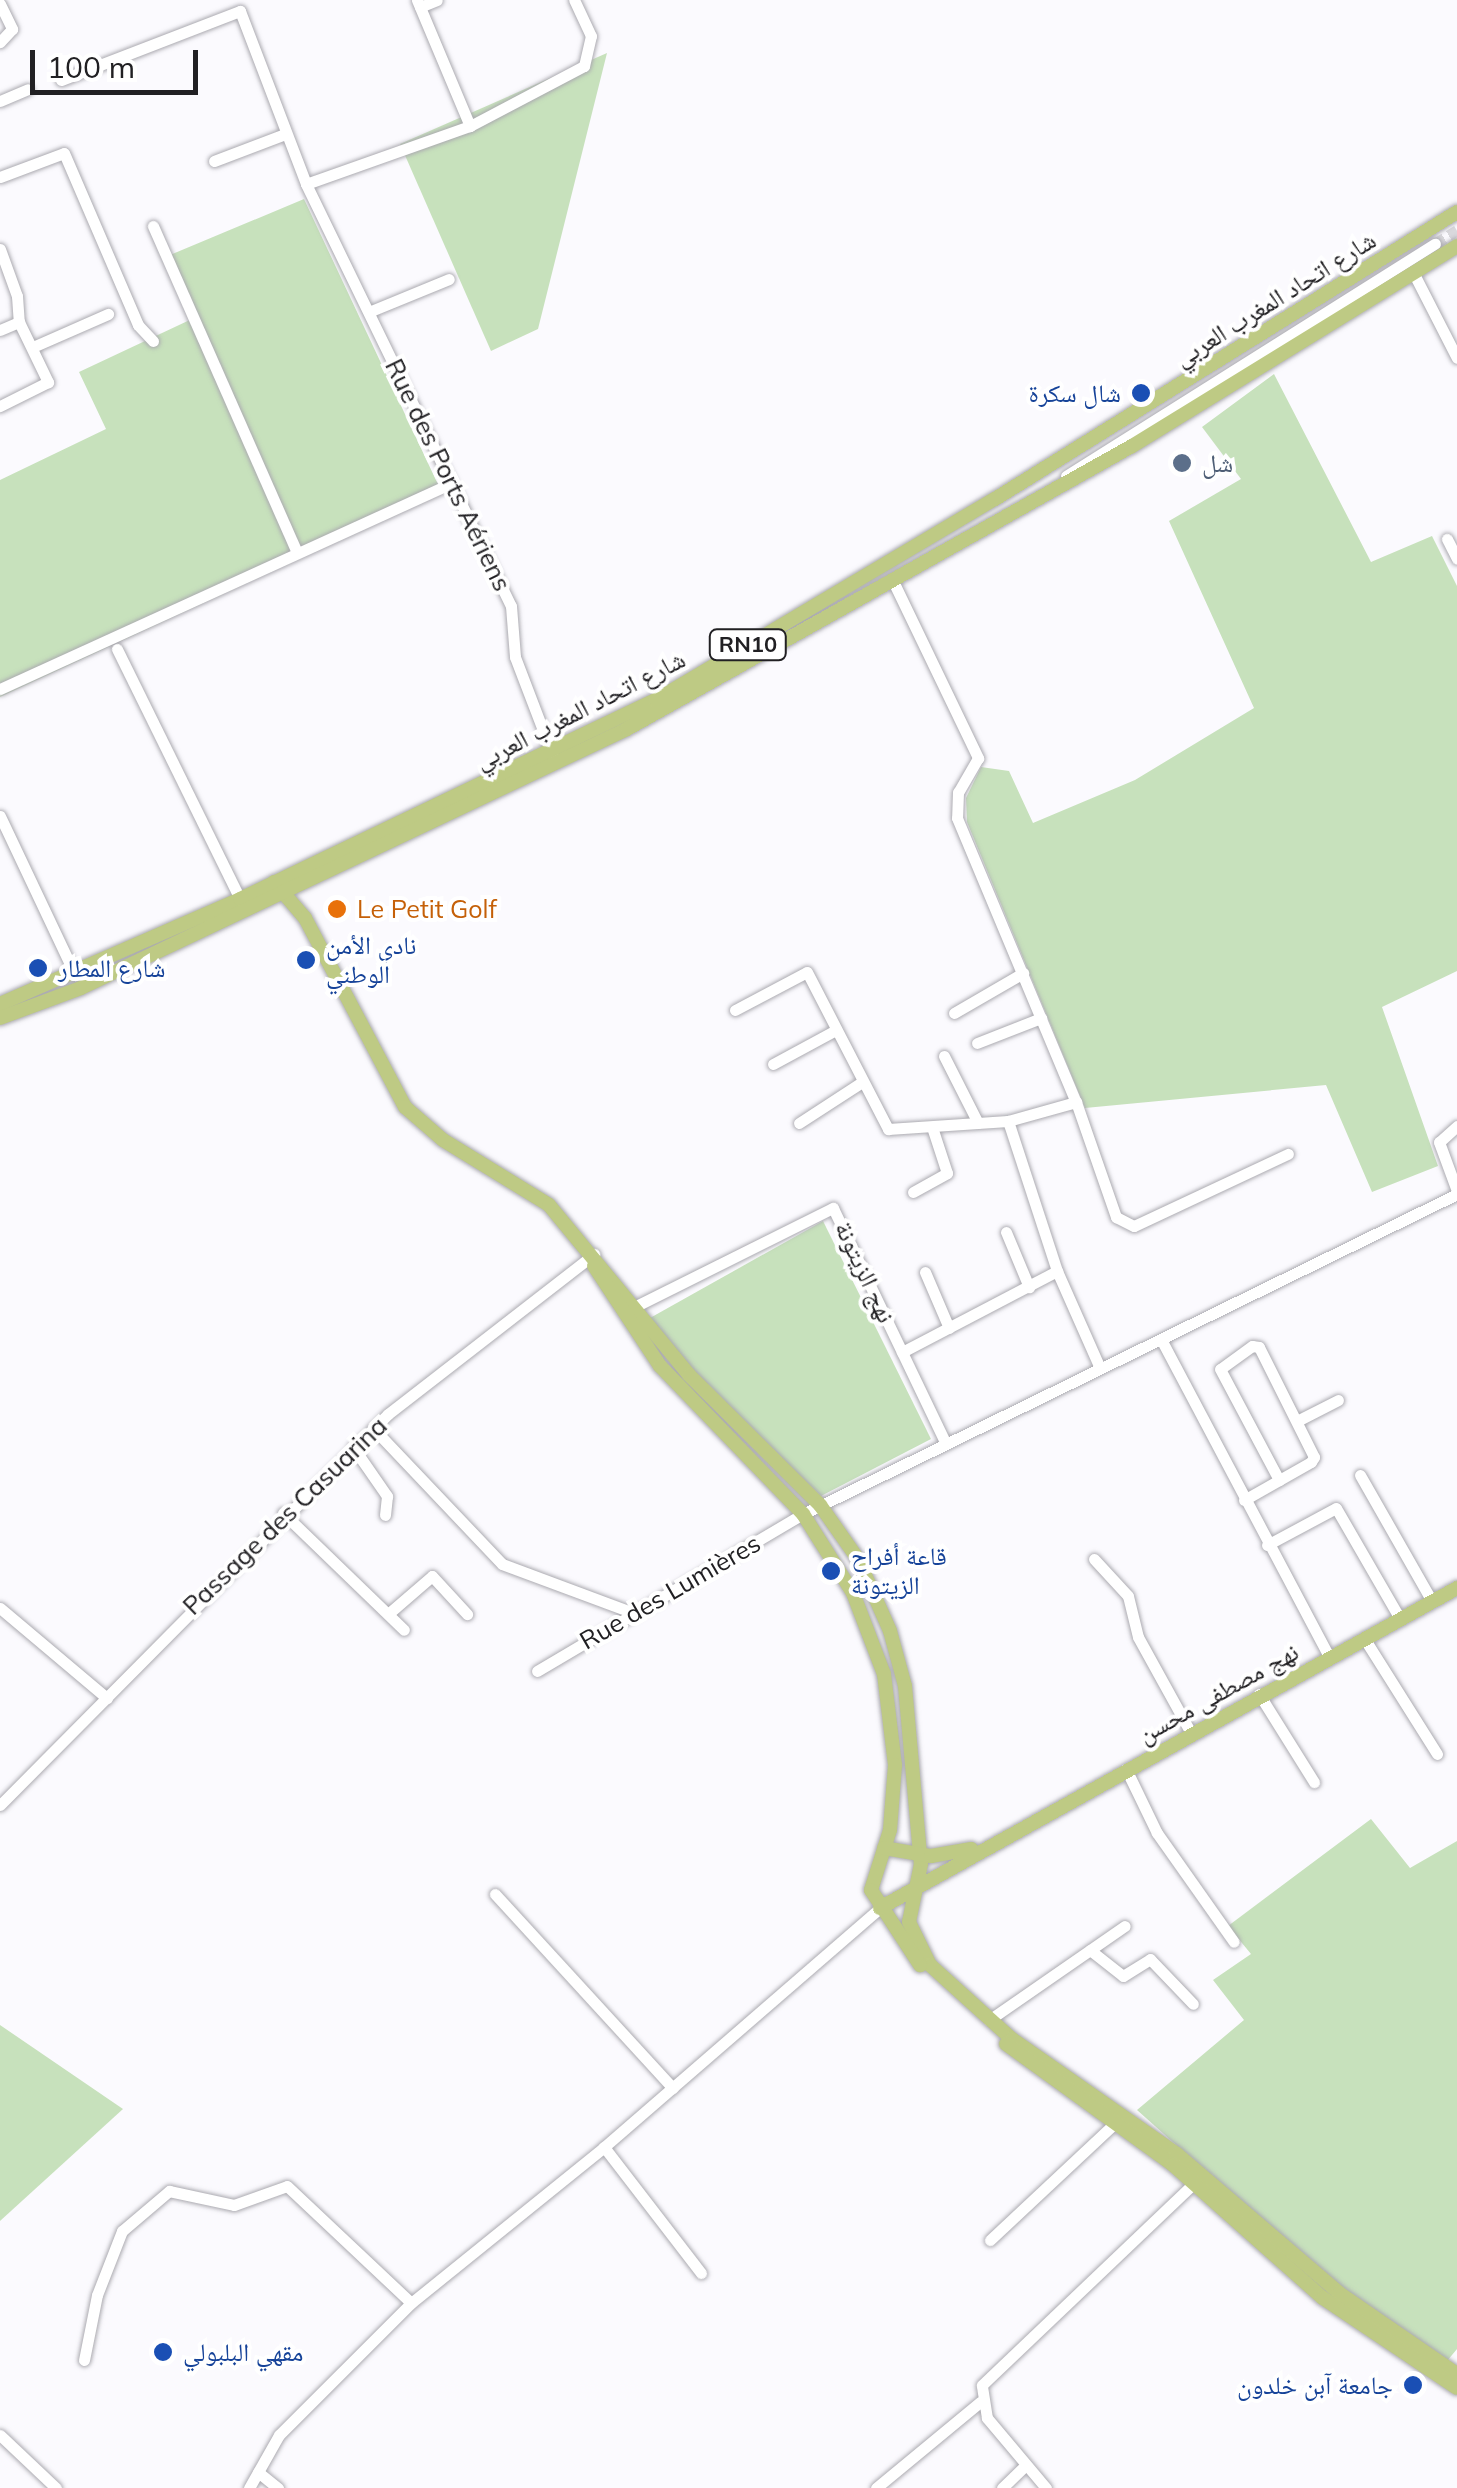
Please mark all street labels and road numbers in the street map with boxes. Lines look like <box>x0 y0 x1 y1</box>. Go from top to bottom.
street label: شارع اتحاد المغرب العربي <box>1169 225 1381 373</box>
street label: Rue des Ports Aériens <box>379 354 517 596</box>
road number: RN10 <box>708 628 788 662</box>
street label: شارع اتحاد المغرب العربي <box>470 644 690 776</box>
street label: نهج الزيتونة <box>829 1217 901 1327</box>
street label: Passage des Casuarina <box>177 1411 393 1621</box>
street label: Rue des Lumières <box>574 1528 766 1656</box>
street label: نهج مصطفى محسن <box>1133 1637 1303 1749</box>

